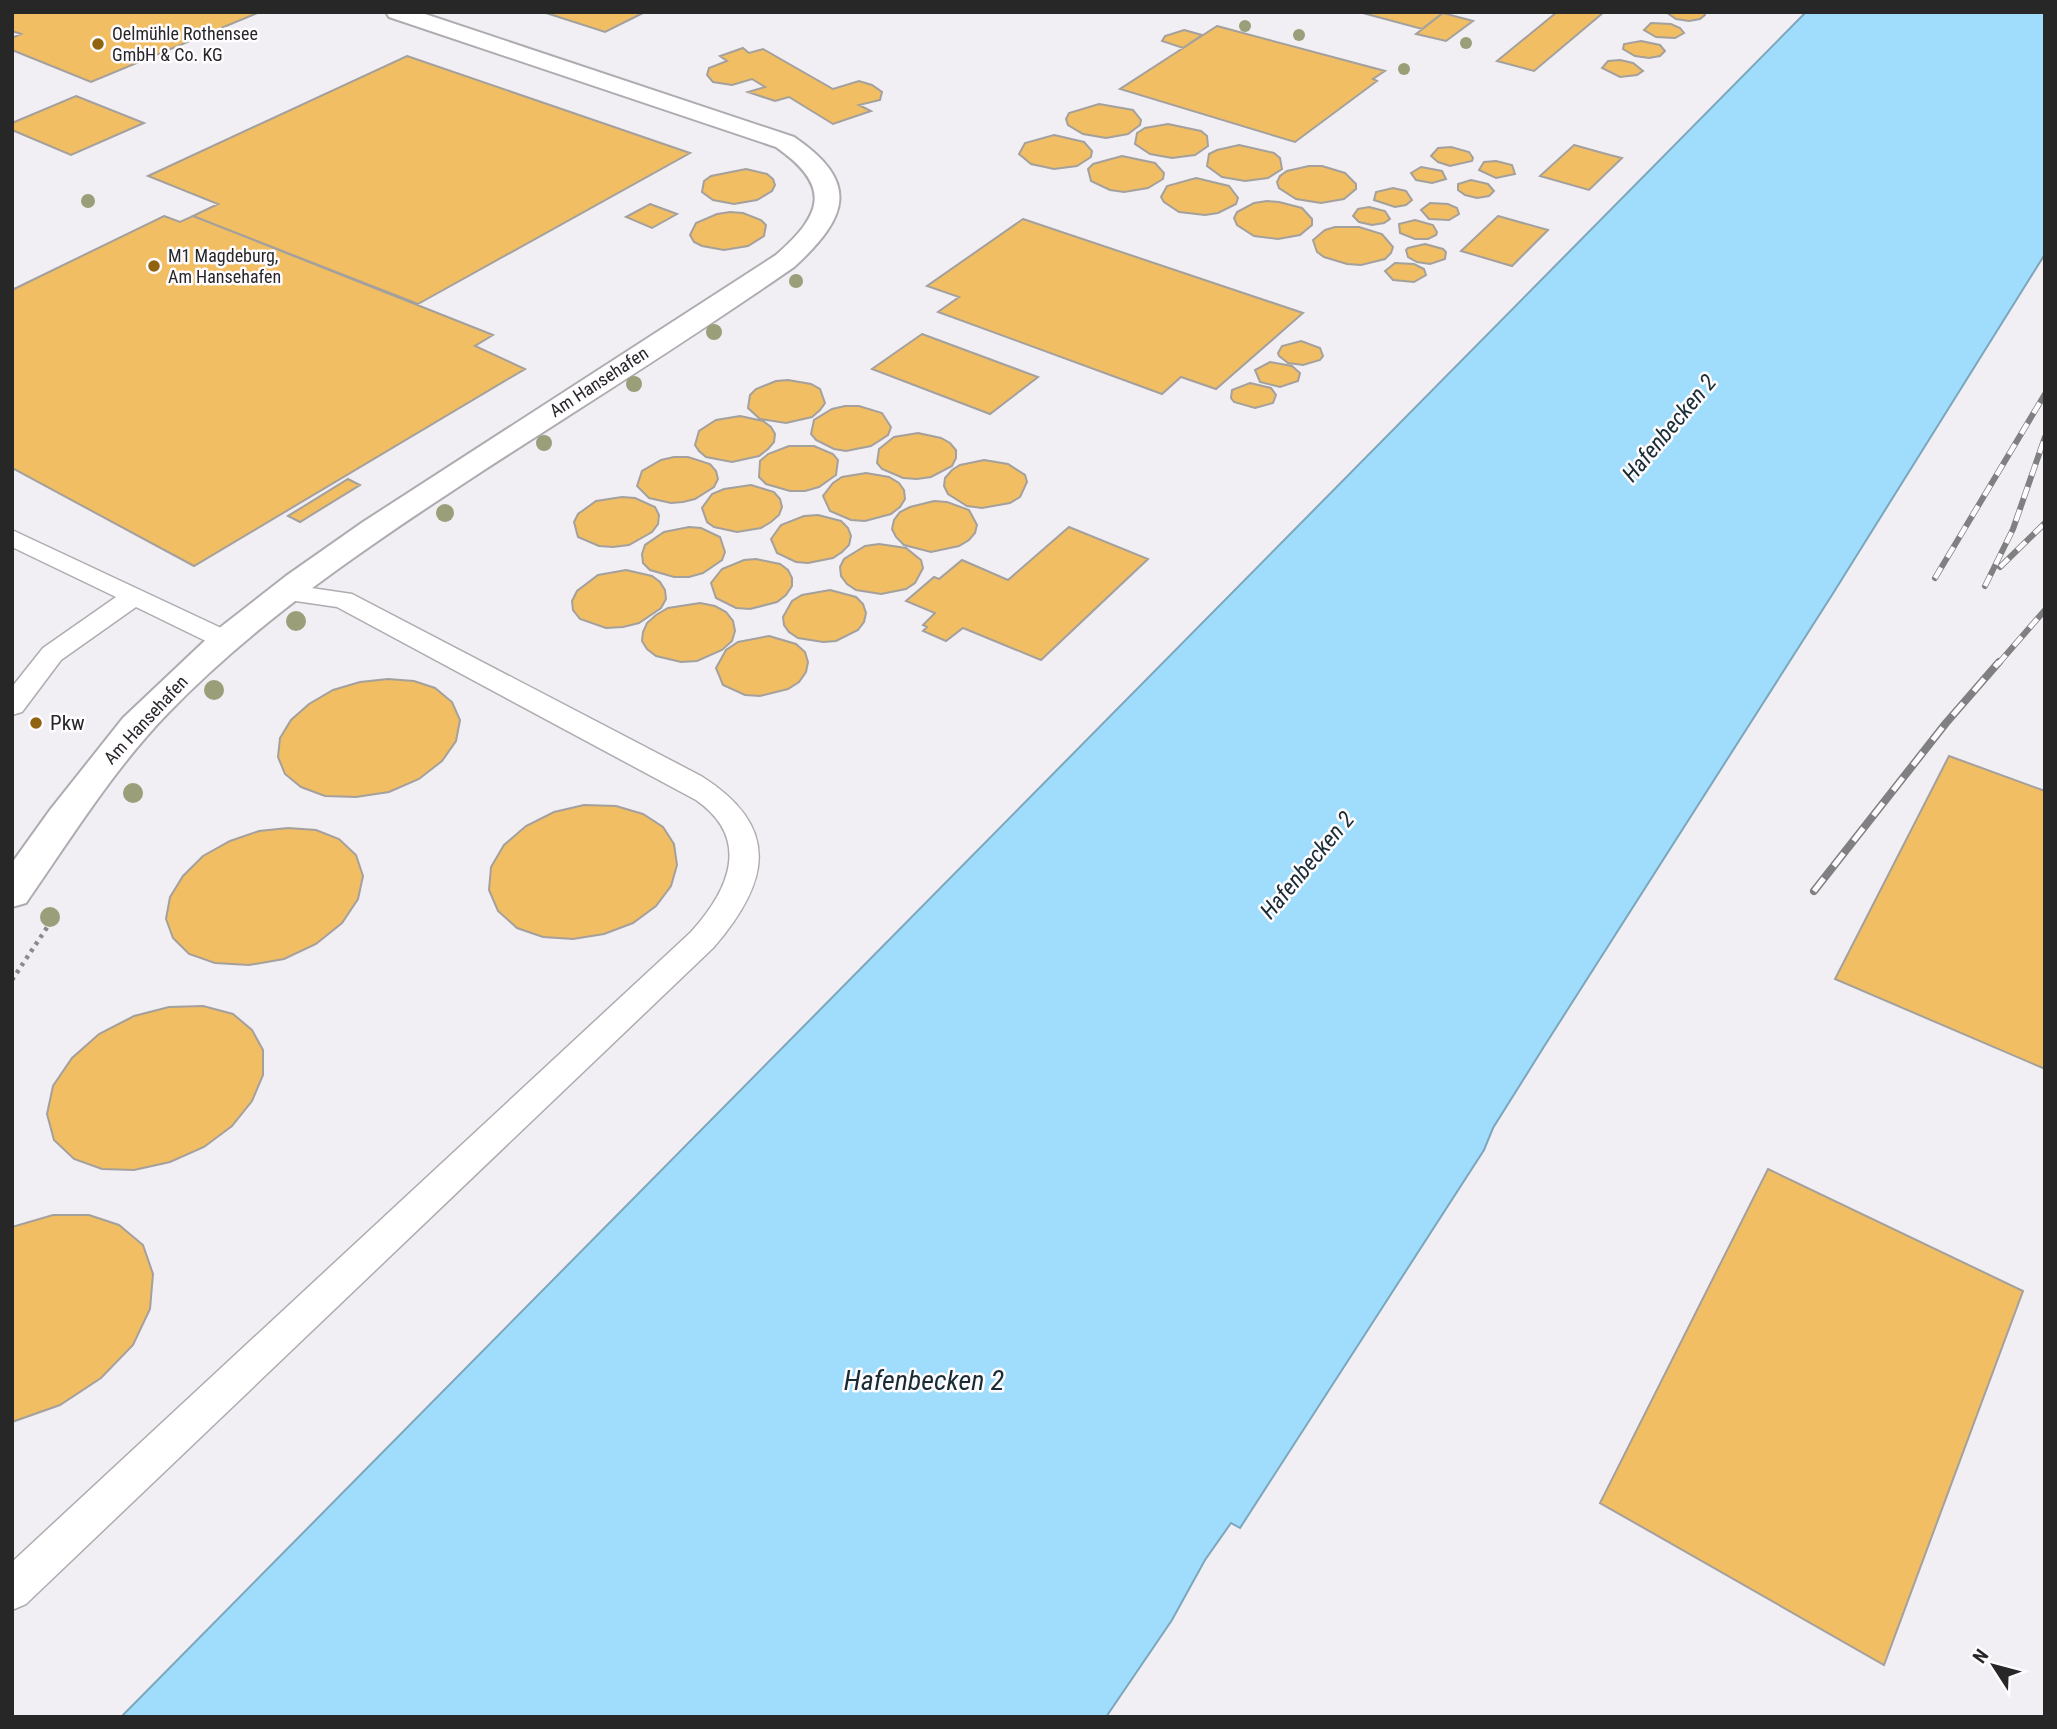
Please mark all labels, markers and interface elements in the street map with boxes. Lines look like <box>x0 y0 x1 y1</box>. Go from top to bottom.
place label: Oelmühle Rothensee GmbH & Co. KG <box>112 23 258 65</box>
marker: Oelmühle Rothensee GmbH & Co. KG <box>90 36 106 52</box>
place label: M1 Magdeburg, Am Hansehafen <box>168 245 281 287</box>
marker: M1 Magdeburg, Am Hansehafen <box>146 258 162 274</box>
street label: Am Hansehafen <box>546 342 652 421</box>
water label: Hafenbecken 2 <box>1617 369 1722 487</box>
street label: Am Hansehafen <box>99 671 192 768</box>
place label: Pkw <box>50 711 85 735</box>
marker: Pkw <box>28 715 44 731</box>
water label: Hafenbecken 2 <box>1255 806 1360 924</box>
water label: Hafenbecken 2 <box>844 1364 1004 1397</box>
north arrow <box>1959 1631 2029 1701</box>
text: N <box>1968 1645 1993 1668</box>

